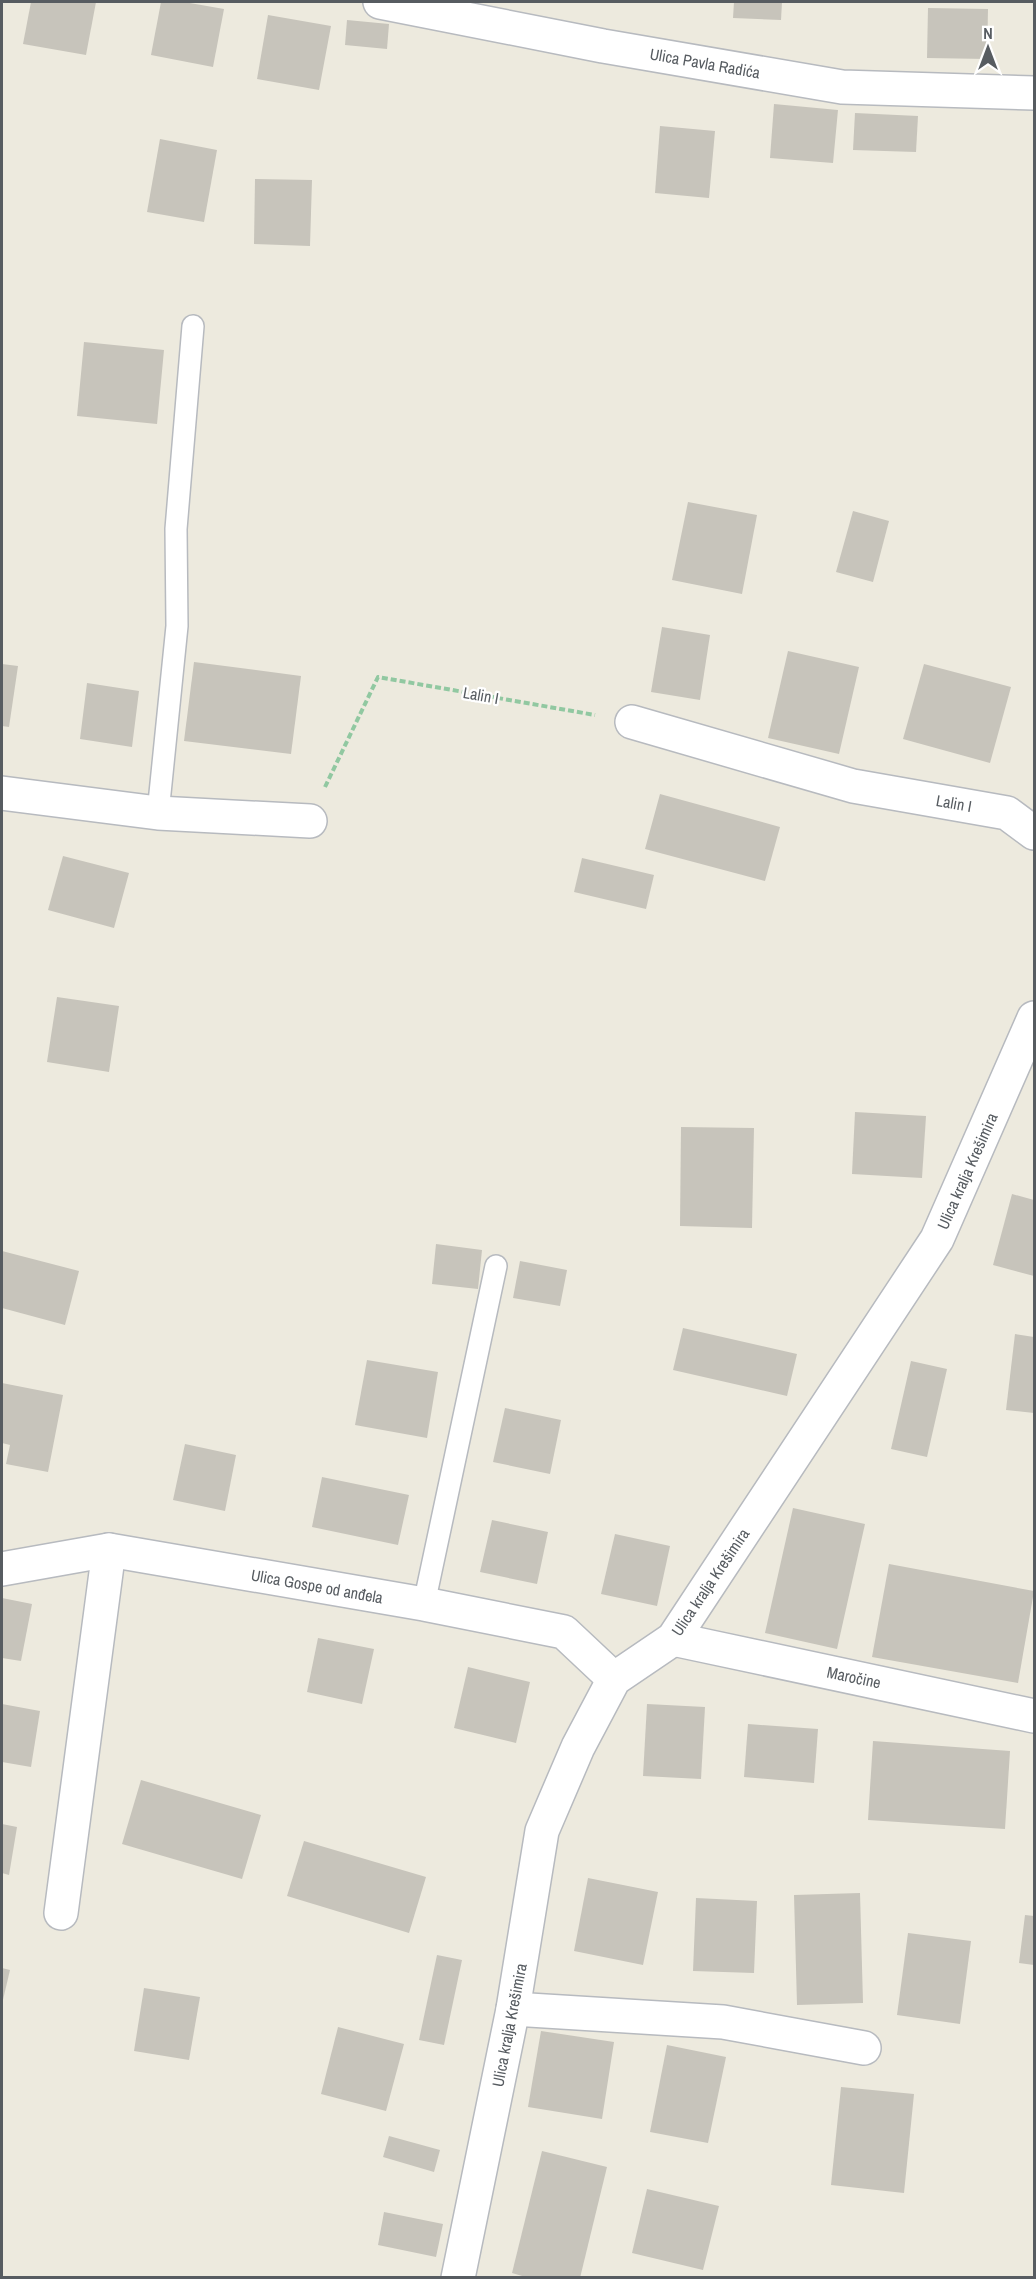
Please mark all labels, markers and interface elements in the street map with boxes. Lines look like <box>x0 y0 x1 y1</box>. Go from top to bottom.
north arrow <box>958 18 1018 78</box>
text: N <box>983 22 993 44</box>
street label: Ulica Pavla Radića <box>648 42 763 84</box>
street label: Lalin I <box>461 681 501 709</box>
street label: Lalin I <box>934 789 974 817</box>
street label: Ulica kralja Krešimira <box>931 1109 1003 1233</box>
street label: Ulica kralja Krešimira <box>666 1523 755 1640</box>
street label: Ulica Gospe od anđela <box>249 1564 385 1609</box>
street label: Maročine <box>825 1661 883 1693</box>
street label: Ulica kralja Krešimira <box>486 1961 532 2089</box>

